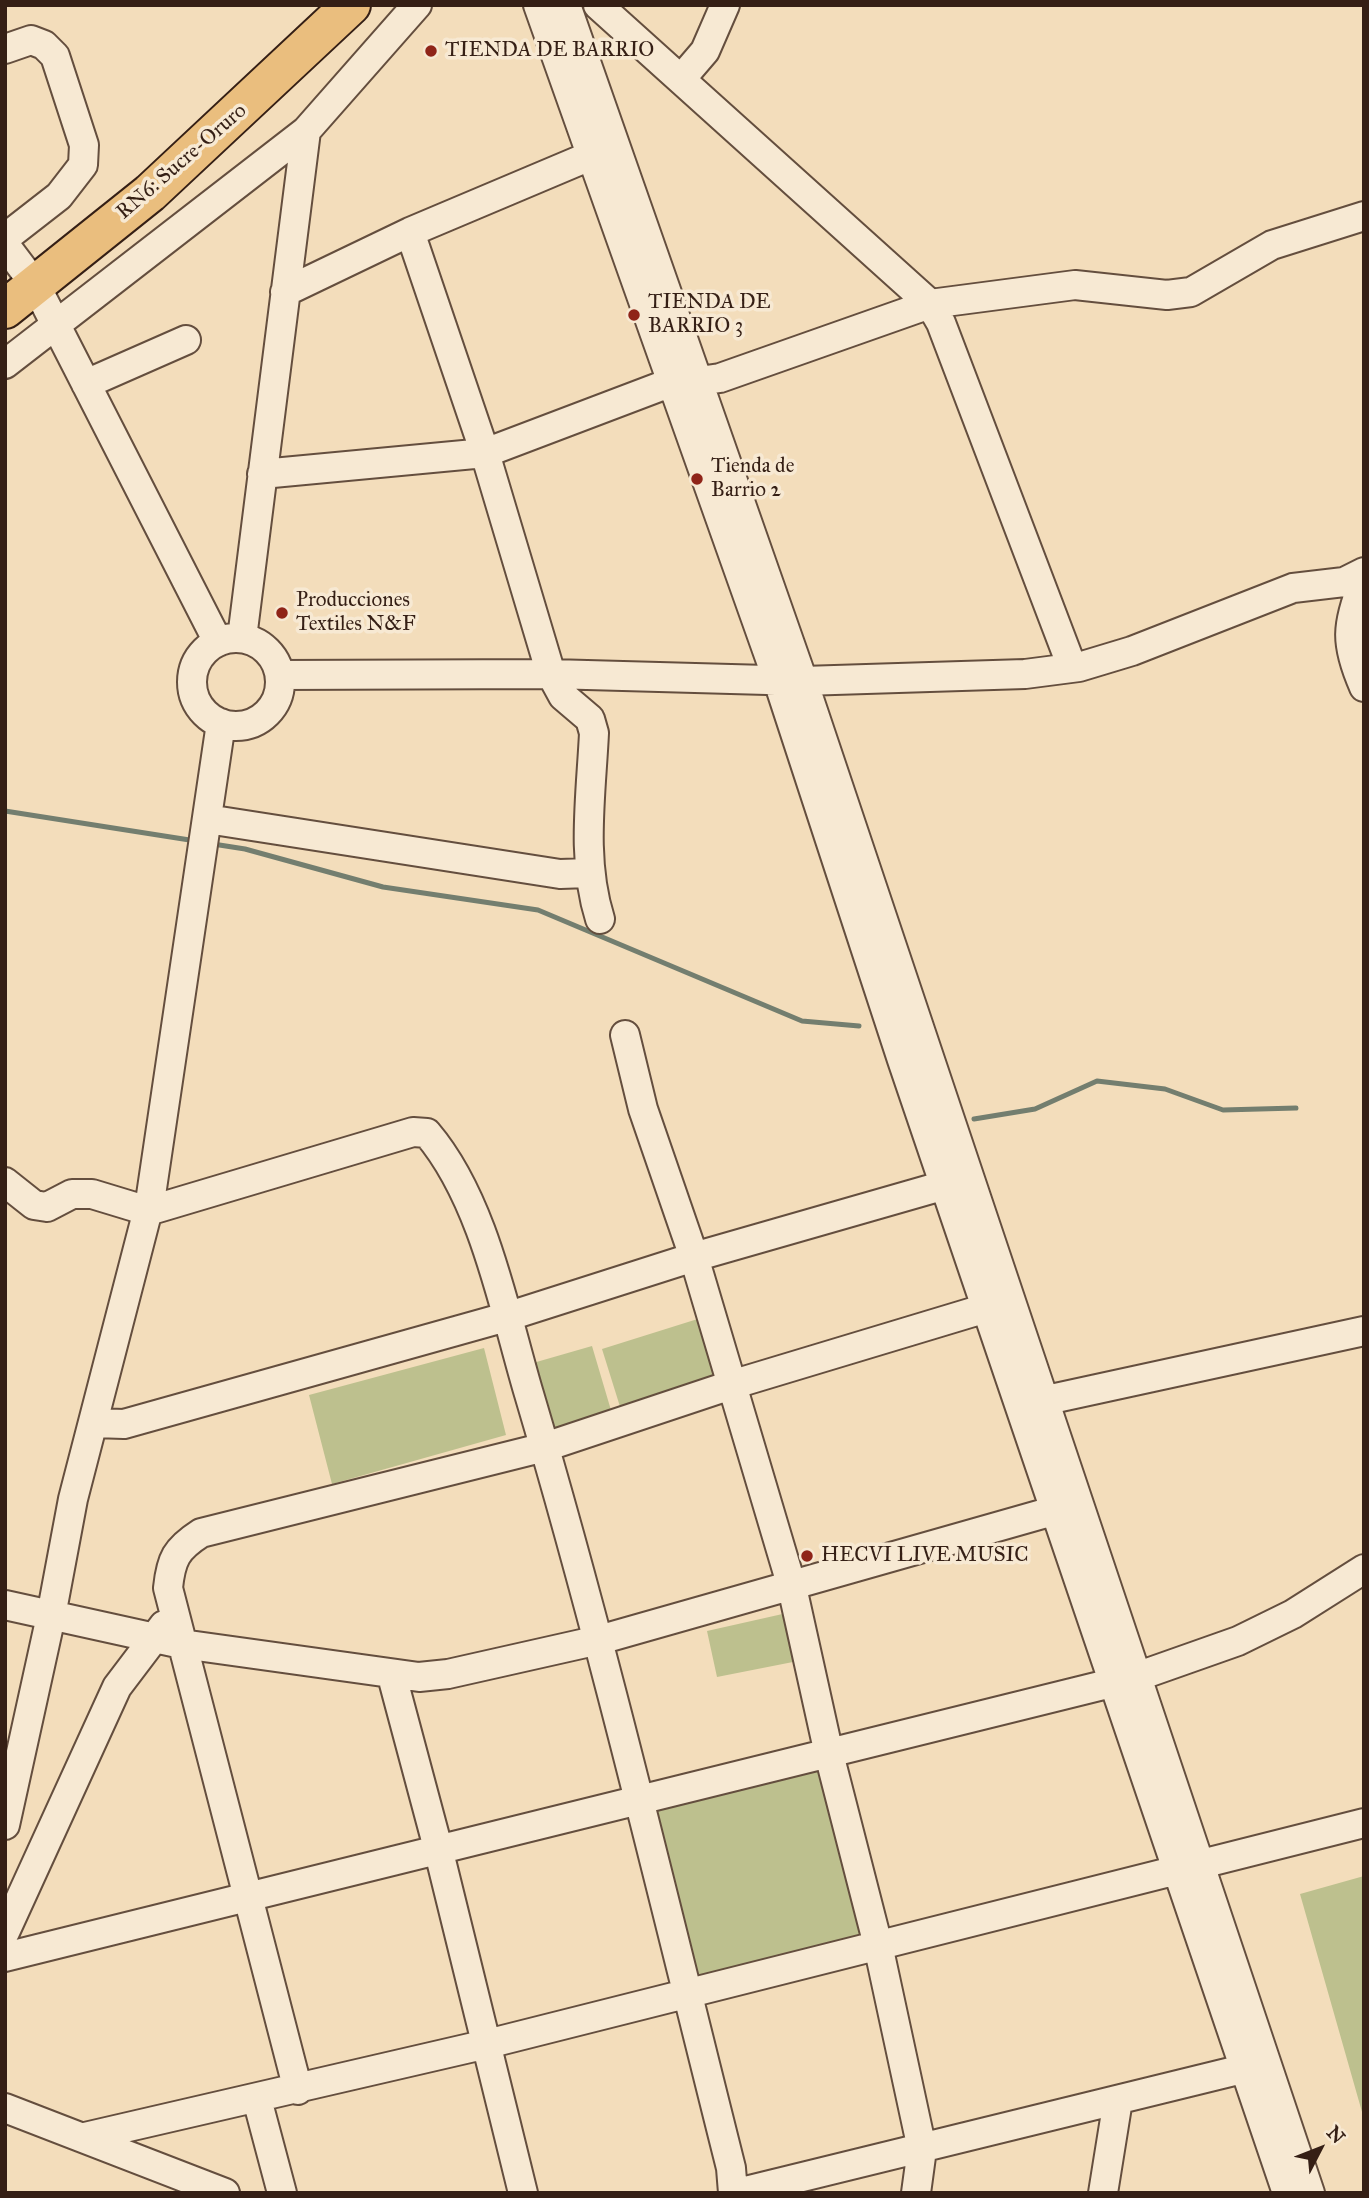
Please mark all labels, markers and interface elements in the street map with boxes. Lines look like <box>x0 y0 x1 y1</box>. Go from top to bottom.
place label: TIENDA DE BARRIO <box>445 38 654 64</box>
marker: TIENDA DE BARRIO <box>423 43 439 59</box>
street label: RN6: Sucre-Oruro <box>112 99 252 225</box>
place label: TIENDA DE BARRIO 3 <box>648 290 770 340</box>
marker: TIENDA DE BARRIO 3 <box>626 307 642 323</box>
place label: Tienda de Barrio 2 <box>711 454 794 504</box>
marker: Tienda de Barrio 2 <box>689 471 705 487</box>
place label: Producciones Textiles N&F <box>296 588 416 638</box>
marker: Producciones Textiles N&F <box>274 605 290 621</box>
place label: HECVI LIVE MUSIC <box>821 1543 1029 1569</box>
marker: HECVI LIVE MUSIC <box>799 1548 815 1564</box>
north arrow <box>1285 2114 1355 2184</box>
text: N <box>1322 2121 1350 2148</box>

